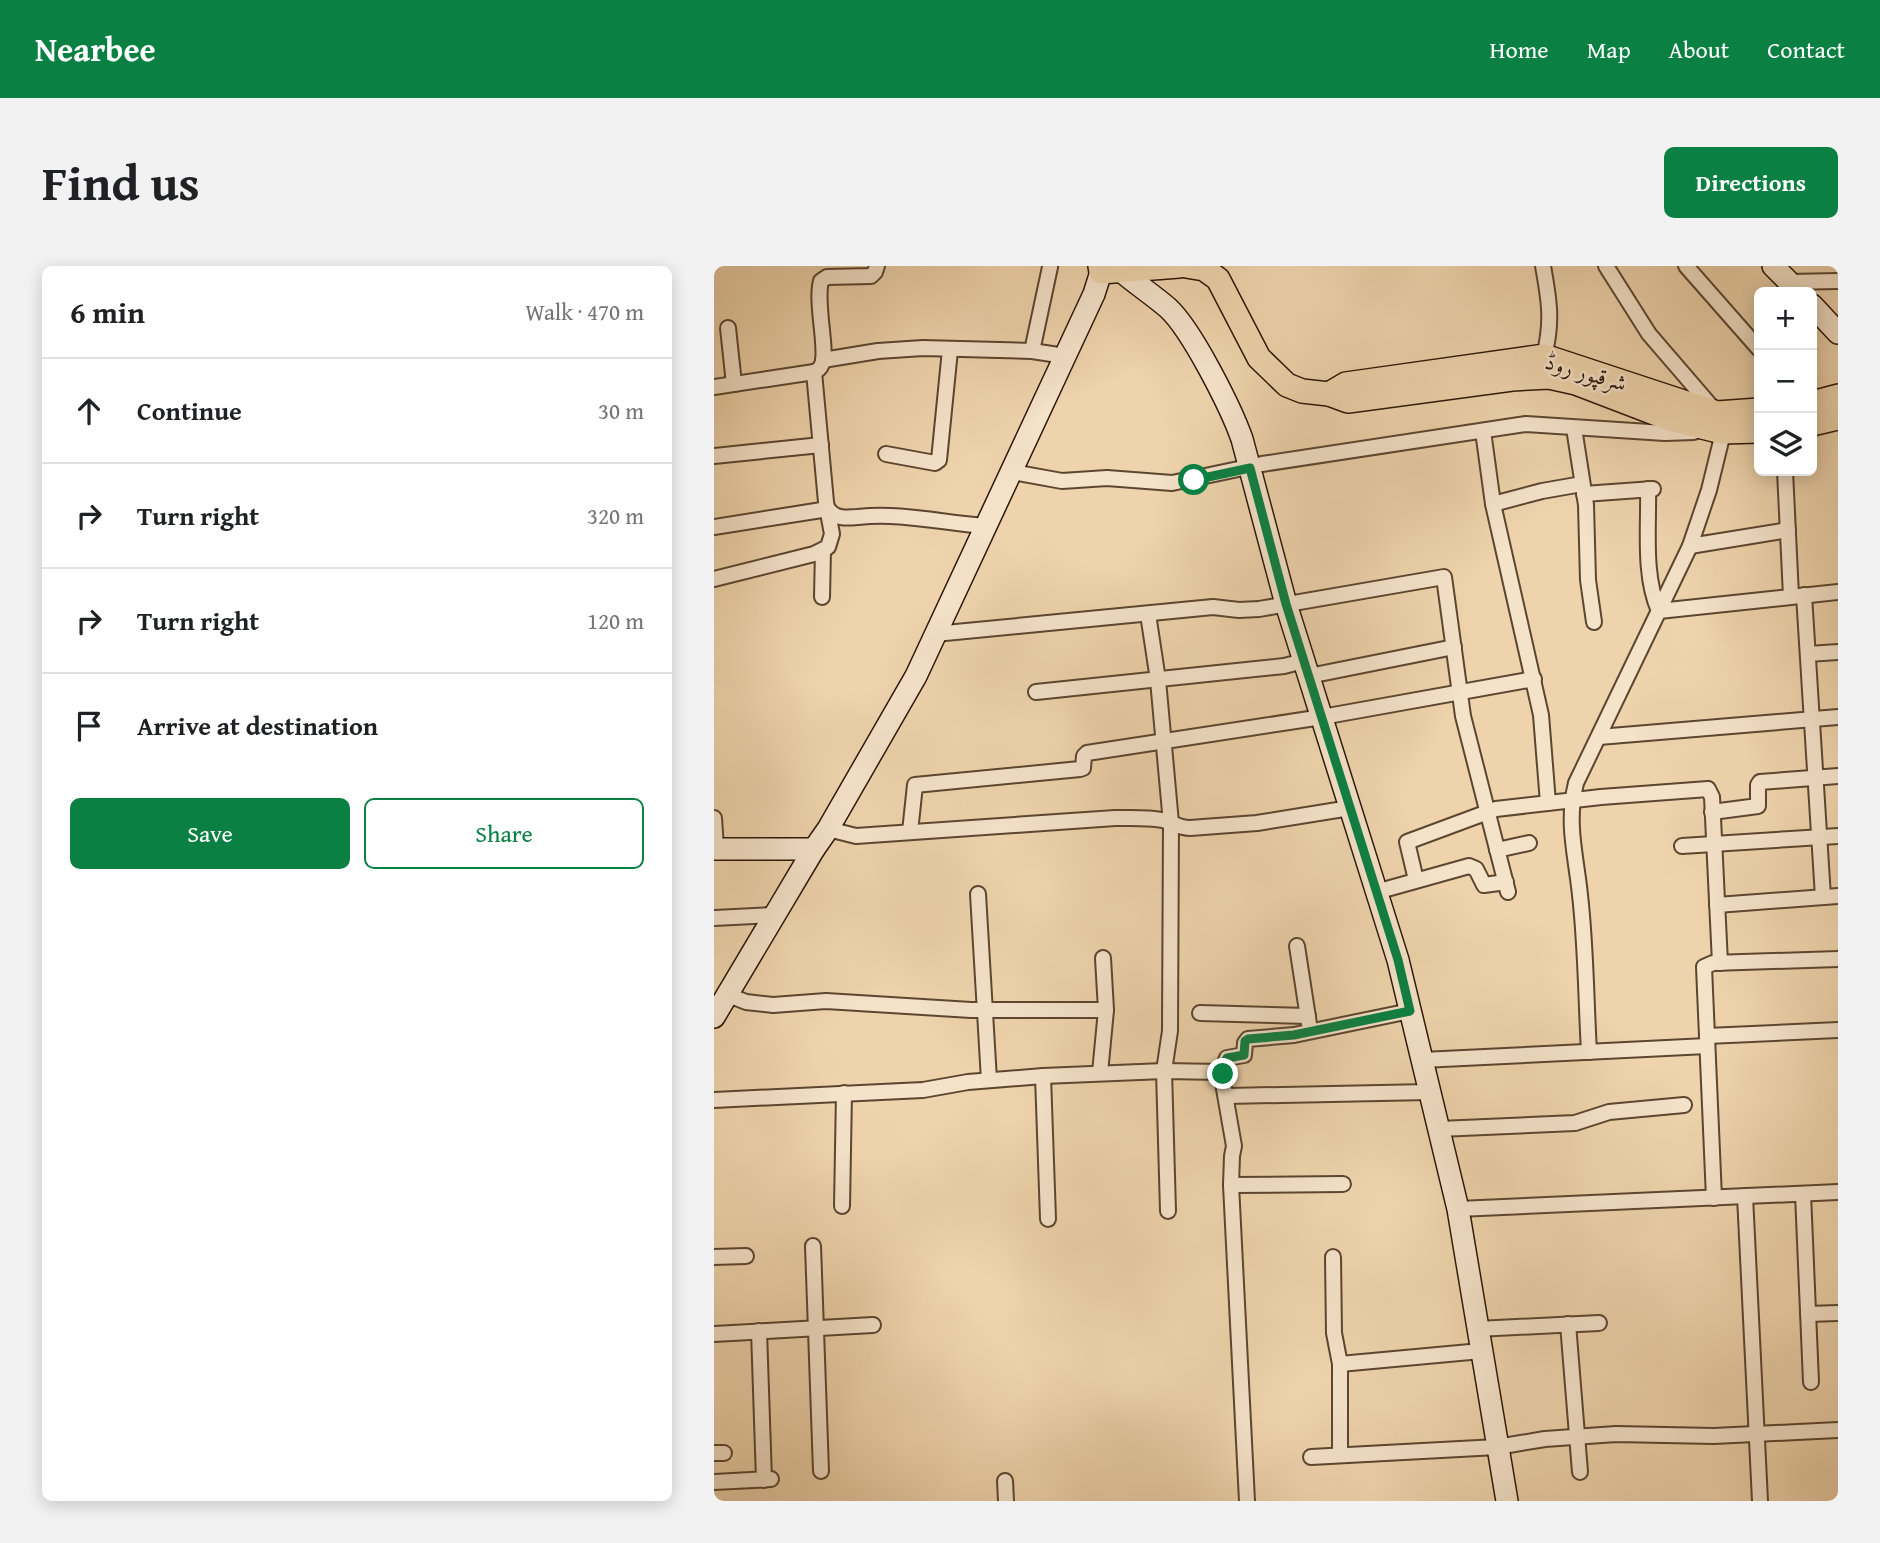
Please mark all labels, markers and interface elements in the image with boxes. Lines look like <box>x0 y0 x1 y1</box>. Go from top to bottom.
text: Nearbee <box>35 25 156 73</box>
text: Home <box>1490 32 1549 67</box>
text: Map <box>1587 32 1631 67</box>
text: About <box>1669 32 1729 67</box>
text: Contact <box>1767 32 1845 67</box>
text: Find us <box>42 146 200 218</box>
button: Directions <box>1664 147 1838 218</box>
map controls <box>1754 287 1817 476</box>
button: + <box>1754 287 1817 350</box>
text: 6 min <box>70 290 145 334</box>
text: Walk · 470 m <box>525 295 644 328</box>
street label: شرقپور روڈ <box>1541 344 1631 399</box>
button: − <box>1754 350 1817 413</box>
text: Continue <box>137 391 242 430</box>
icon: ahead <box>70 392 108 430</box>
text: 30 m <box>598 394 644 427</box>
button: layers <box>1754 413 1817 476</box>
route start <box>1178 464 1209 495</box>
text: Turn right <box>137 496 259 535</box>
icon: right <box>70 497 108 535</box>
text: 320 m <box>587 499 644 532</box>
text: Turn right <box>137 601 259 640</box>
icon: right <box>70 602 108 640</box>
text: 120 m <box>587 604 644 637</box>
text: Arrive at destination <box>137 706 378 745</box>
icon: arrive <box>70 707 108 745</box>
button: Save <box>70 798 350 869</box>
button: Share <box>364 798 644 869</box>
route end <box>1207 1058 1238 1089</box>

